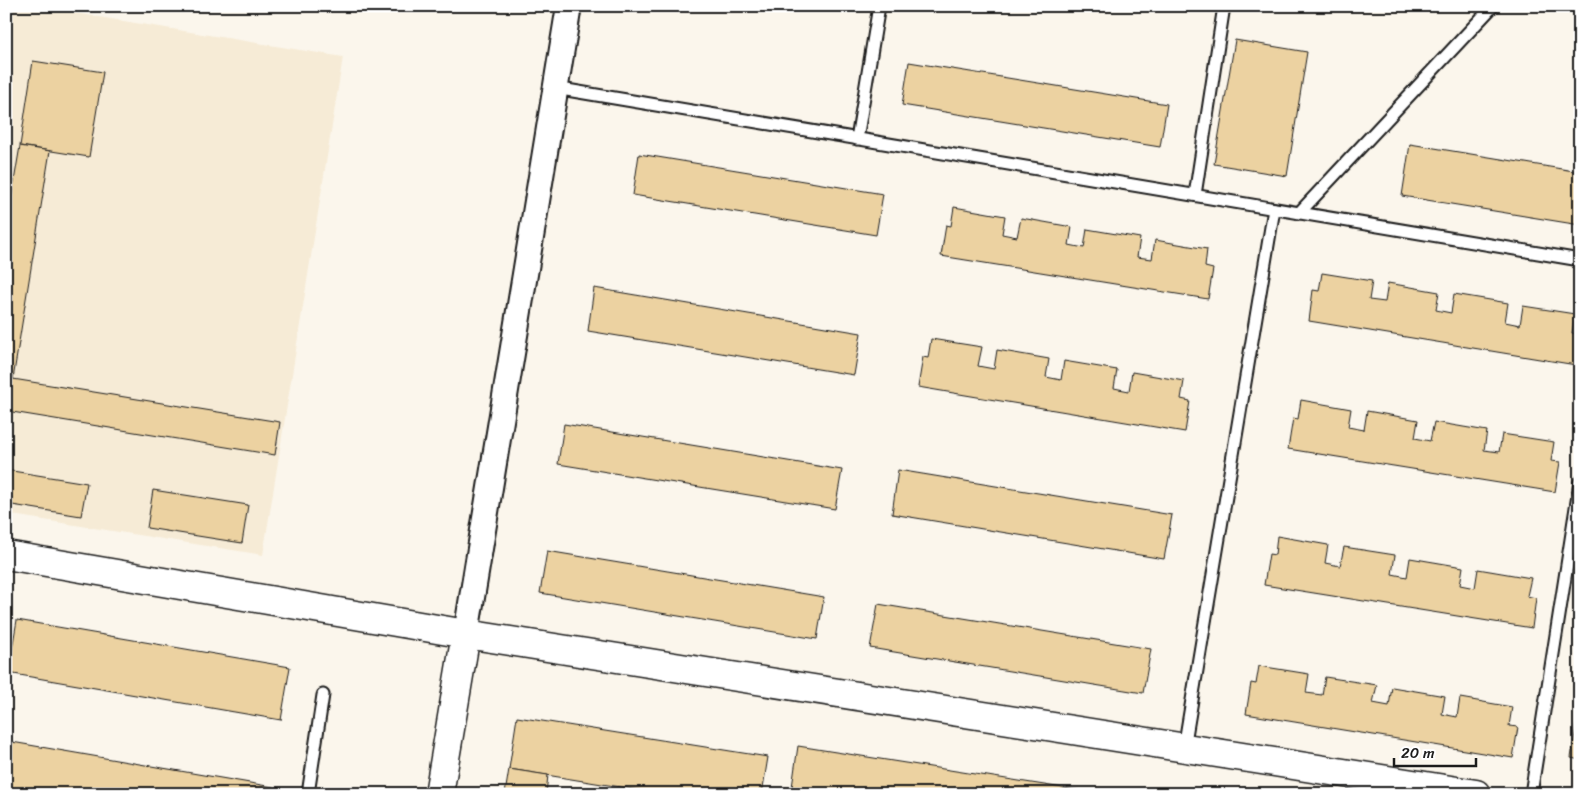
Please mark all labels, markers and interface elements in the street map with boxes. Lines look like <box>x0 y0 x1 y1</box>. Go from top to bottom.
scale bar <box>1394 735 1476 767</box>
text: 20 m <box>1401 740 1435 766</box>

